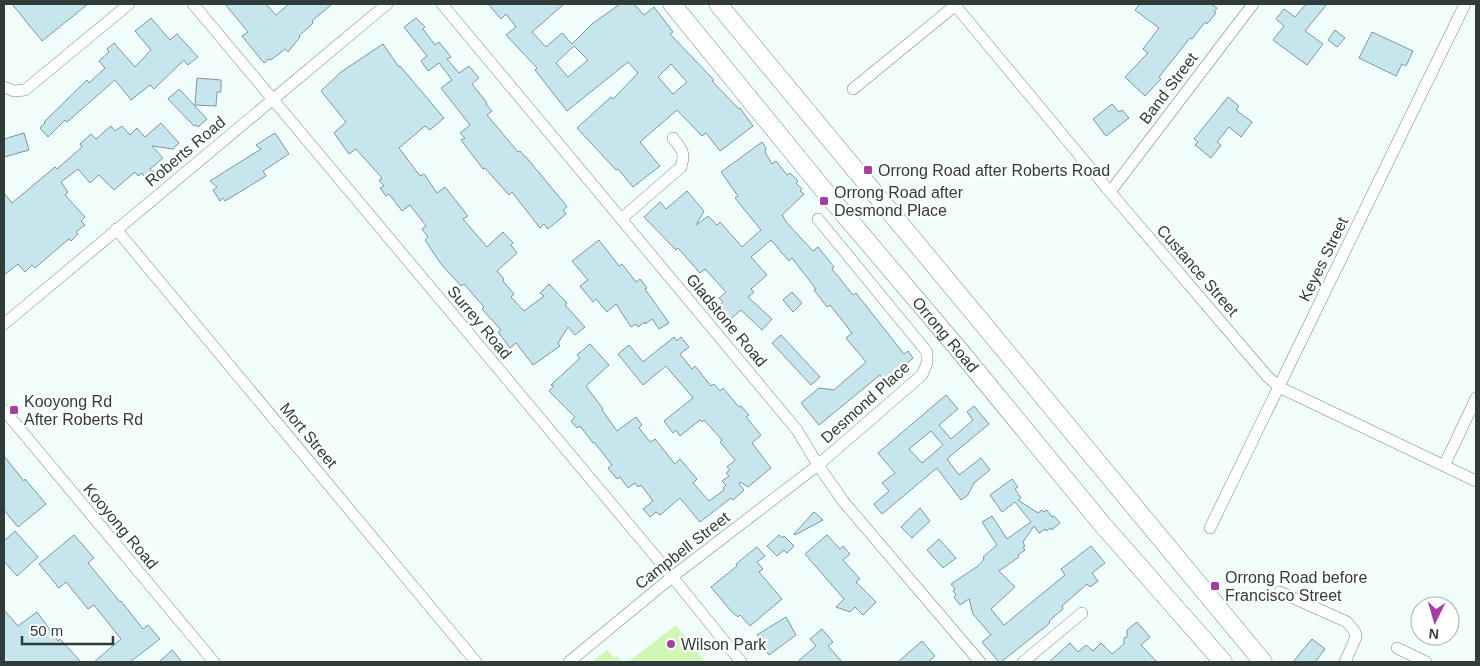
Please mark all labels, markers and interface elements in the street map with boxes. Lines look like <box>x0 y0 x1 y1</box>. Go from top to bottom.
street label: Band Street <box>1136 49 1201 127</box>
street label: Roberts Road <box>142 113 229 190</box>
place label: Orrong Road after Roberts Road <box>878 162 1110 179</box>
marker: Orrong Road after Roberts Road <box>862 164 874 176</box>
place label: Orrong Road after Desmond Place <box>834 184 964 219</box>
marker: Orrong Road after Desmond Place <box>818 195 830 207</box>
street label: Keyes Street <box>1296 214 1351 304</box>
street label: Custance Street <box>1154 221 1242 320</box>
street label: Gladstone Road <box>683 271 770 370</box>
street label: Surrey Road <box>444 282 515 362</box>
street label: Orrong Road <box>909 294 982 376</box>
street label: Desmond Place <box>818 358 913 446</box>
place label: Kooyong Rd After Roberts Rd <box>24 393 143 428</box>
street label: Mort Street <box>277 400 341 472</box>
marker: Kooyong Rd After Roberts Rd <box>8 404 20 416</box>
street label: Kooyong Road <box>80 480 161 572</box>
street label: Campbell Street <box>632 508 733 592</box>
place label: Orrong Road before Francisco Street <box>1225 569 1367 604</box>
marker: Orrong Road before Francisco Street <box>1209 580 1221 592</box>
north arrow <box>1410 596 1460 646</box>
scale bar <box>22 614 114 646</box>
text: 50 m <box>30 622 63 639</box>
text: N <box>1428 626 1440 642</box>
place label: Wilson Park <box>681 636 767 653</box>
marker: Wilson Park <box>665 638 677 650</box>

